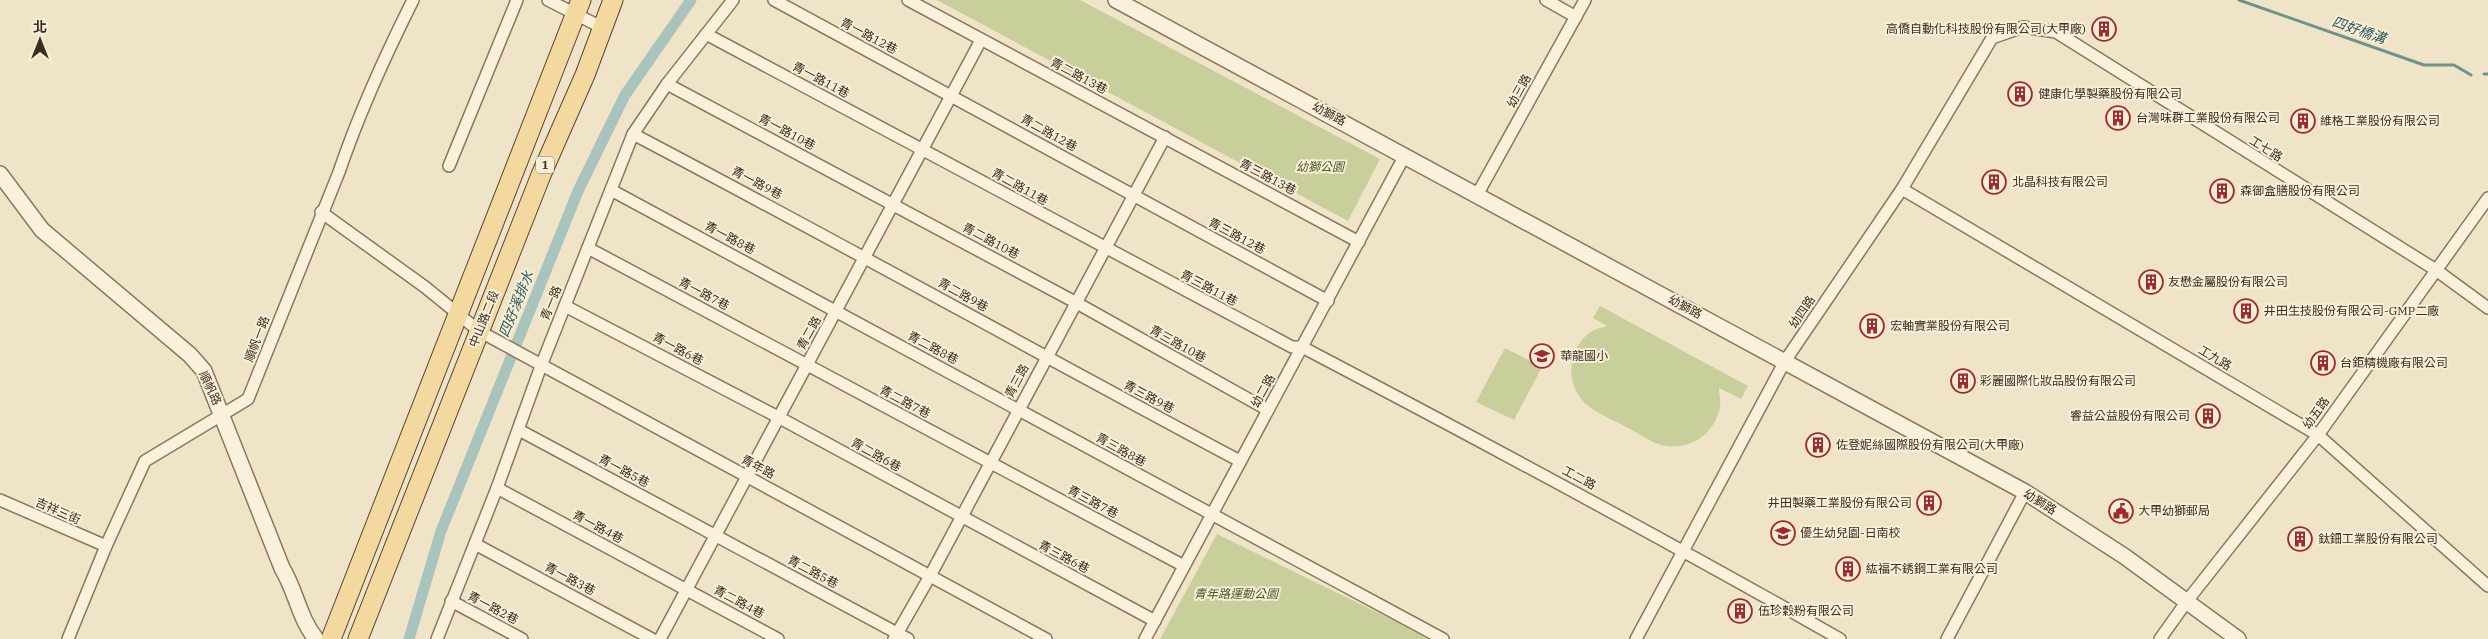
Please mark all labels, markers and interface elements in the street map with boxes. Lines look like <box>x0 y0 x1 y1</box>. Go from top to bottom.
water label: 四好橋溝 <box>2330 12 2390 48</box>
street label: 青一路12巷 <box>838 14 900 57</box>
north arrow <box>15 15 65 65</box>
building icon: 高僑自動化科技股份有限公司(大甲廠) <box>2091 16 2117 42</box>
text: 北 <box>33 18 47 36</box>
place label: 高僑自動化科技股份有限公司(大甲廠) <box>1886 21 2086 36</box>
street label: 青二路13巷 <box>1048 54 1110 97</box>
street label: 青一路11巷 <box>790 58 852 101</box>
street label: 幼三路 <box>1503 71 1534 110</box>
building icon: 健康化學製藥股份有限公司 <box>2007 81 2033 107</box>
place label: 健康化學製藥股份有限公司 <box>2038 86 2182 101</box>
street label: 幼獅路 <box>1310 98 1349 129</box>
building icon: 台灣味群工業股份有限公司 <box>2105 105 2131 131</box>
building icon: 維格工業股份有限公司 <box>2290 108 2316 134</box>
street label: 青一路10巷 <box>756 110 818 153</box>
place label: 台灣味群工業股份有限公司 <box>2136 110 2280 125</box>
street label: 青二路12巷 <box>1018 111 1080 154</box>
place label: 維格工業股份有限公司 <box>2320 113 2440 128</box>
street label: 工七路 <box>2247 133 2286 164</box>
street label: 青三路13巷 <box>1237 155 1299 198</box>
road number: 1 <box>536 156 554 174</box>
park label: 幼獅公園 <box>1296 159 1346 174</box>
street label: 青一路9巷 <box>729 163 785 202</box>
street label: 青二路11巷 <box>989 165 1051 208</box>
building icon: 北晶科技有限公司 <box>1981 169 2007 195</box>
place label: 北晶科技有限公司 <box>2012 174 2108 189</box>
building icon: 森御盒膳股份有限公司 <box>2209 178 2235 204</box>
place label: 森御盒膳股份有限公司 <box>2240 183 2360 198</box>
street label: 青三路12巷 <box>1206 214 1268 257</box>
street label: 青一路8巷 <box>702 218 758 257</box>
street label: 青二路10巷 <box>960 219 1022 262</box>
street label: 青三路11巷 <box>1178 266 1240 309</box>
water label: 四好溪排水 <box>495 267 538 340</box>
building icon: 友懋金屬股份有限公司 <box>2138 269 2164 295</box>
street label: 青一路7巷 <box>676 274 732 313</box>
place label: 友懋金屬股份有限公司 <box>2168 274 2288 289</box>
street label: 青二路9巷 <box>935 275 991 315</box>
street label: 青一路 <box>537 283 564 322</box>
street label: 中山路二段 <box>465 288 502 349</box>
street label: 幼獅路 <box>1666 291 1705 322</box>
street label: 幼四路 <box>1785 293 1818 331</box>
building icon: 井田生技股份有限公司-GMP二廠 <box>2233 298 2259 324</box>
place label: 井田生技股份有限公司-GMP二廠 <box>2264 303 2439 318</box>
street label: 青二路 <box>793 313 824 352</box>
building icon: 宏軸實業股份有限公司 <box>1859 313 1885 339</box>
street label: 順帆一路 <box>241 314 272 364</box>
place label: 宏軸實業股份有限公司 <box>1890 318 2010 333</box>
street label: 青三路10巷 <box>1147 322 1209 365</box>
street label: 青二路8巷 <box>905 328 961 367</box>
street label: 青一路6巷 <box>650 329 706 368</box>
street label: 工九路 <box>2196 342 2235 373</box>
school or university icon: 華龍國小 <box>1529 343 1555 369</box>
place label: 華龍國小 <box>1560 348 1608 363</box>
building icon: 台鉅精機廠有限公司 <box>2310 350 2336 376</box>
place label: 台鉅精機廠有限公司 <box>2340 355 2448 370</box>
street label: 青三路 <box>1001 361 1032 400</box>
street label: 順帆路 <box>196 368 225 407</box>
building icon: 彩麗國際化妝品股份有限公司 <box>1950 368 1976 394</box>
street label: 幼二路 <box>1247 371 1278 410</box>
place label: 彩麗國際化妝品股份有限公司 <box>1980 373 2136 388</box>
street label: 青三路9巷 <box>1121 377 1177 416</box>
street label: 青二路7巷 <box>877 382 933 421</box>
street label: 幼五路 <box>2299 394 2332 432</box>
building icon: 睿益公益股份有限公司 <box>2195 403 2221 429</box>
place label: 睿益公益股份有限公司 <box>2070 408 2190 423</box>
street label: 青三路8巷 <box>1093 430 1149 470</box>
building icon: 佐登妮絲國際股份有限公司(大甲廠) <box>1805 432 1831 458</box>
street label: 青二路6巷 <box>848 435 904 475</box>
place label: 佐登妮絲國際股份有限公司(大甲廠) <box>1836 437 2024 452</box>
street label: 青一路5巷 <box>596 451 652 490</box>
street label: 青年路 <box>739 451 778 482</box>
street label: 工二路 <box>1560 462 1599 493</box>
street label: 青三路7巷 <box>1065 482 1121 521</box>
street label: 幼獅路 <box>2021 486 2060 517</box>
building icon: 井田製藥工業股份有限公司 <box>1916 490 1942 516</box>
street label: 吉祥三街 <box>33 494 83 527</box>
place label: 井田製藥工業股份有限公司 <box>1768 495 1912 510</box>
public building icon: 大甲幼獅郵局 <box>2108 498 2134 524</box>
place label: 大甲幼獅郵局 <box>2138 503 2210 518</box>
street label: 青一路4巷 <box>570 507 626 546</box>
school or university icon: 優生幼兒園-日南校 <box>1770 520 1796 546</box>
place label: 優生幼兒園-日南校 <box>1800 525 1901 540</box>
building icon: 鈦鈿工業股份有限公司 <box>2287 526 2313 552</box>
place label: 鈦鈿工業股份有限公司 <box>2318 531 2438 546</box>
street label: 青三路6巷 <box>1036 537 1092 576</box>
street label: 青二路5巷 <box>785 552 841 591</box>
building icon: 紘福不銹鋼工業有限公司 <box>1835 556 1861 582</box>
street label: 青一路3巷 <box>542 559 598 598</box>
place label: 紘福不銹鋼工業有限公司 <box>1866 561 1998 576</box>
street label: 青二路4巷 <box>711 582 767 621</box>
park label: 青年路運動公園 <box>1194 586 1280 601</box>
street label: 青一路2巷 <box>465 588 521 627</box>
building icon: 伍珍穀粉有限公司 <box>1727 598 1753 624</box>
place label: 伍珍穀粉有限公司 <box>1758 603 1854 618</box>

